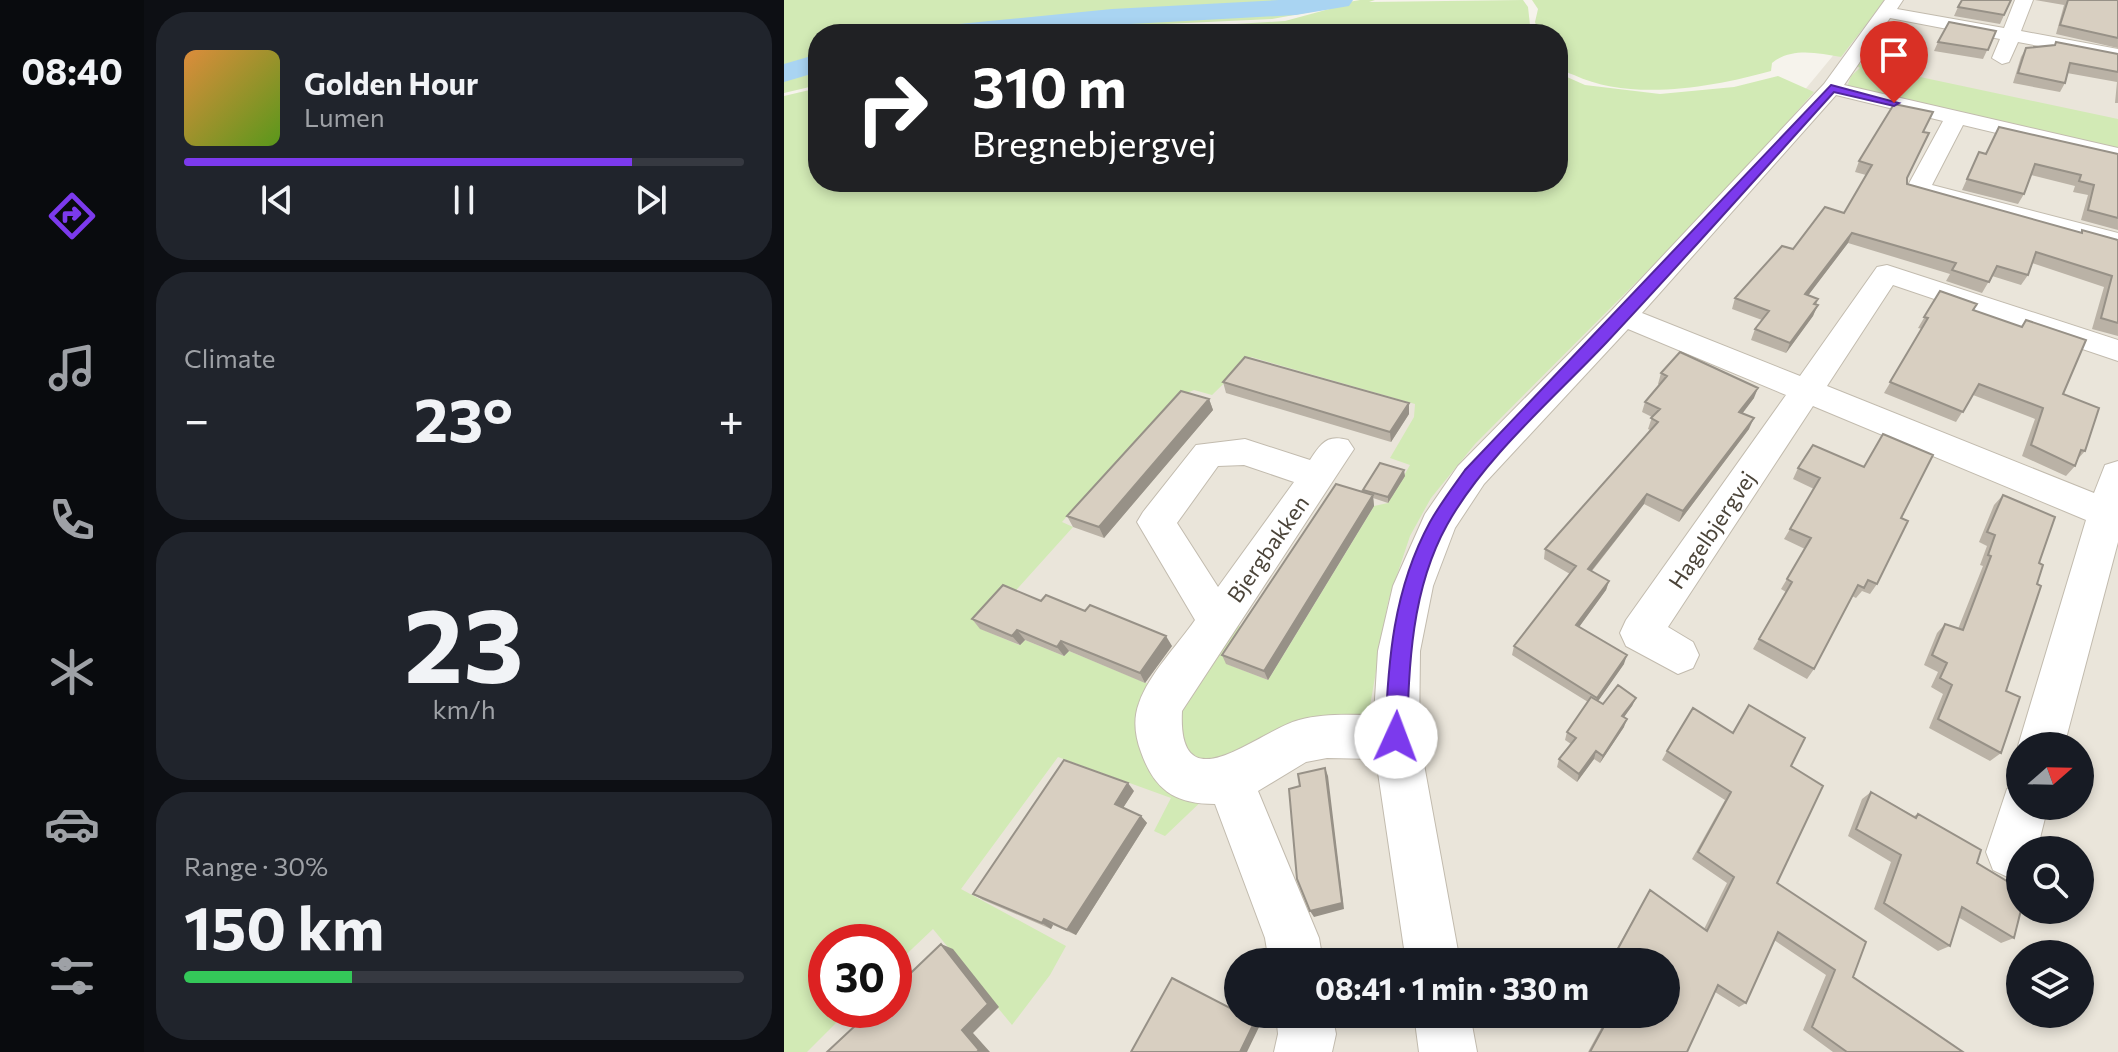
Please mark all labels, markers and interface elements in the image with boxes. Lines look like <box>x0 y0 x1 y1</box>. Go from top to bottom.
pin <box>1860 21 1928 103</box>
icon: arrive <box>1872 33 1916 77</box>
text: 08:40 <box>21 48 123 92</box>
text: 310 m <box>972 51 1127 120</box>
icon: right <box>840 56 944 160</box>
text: Golden Hour <box>304 64 478 101</box>
text: Lumen <box>304 101 385 132</box>
text: Bregnebjergvej <box>972 120 1216 164</box>
icon: previous <box>255 178 299 222</box>
icon: pause <box>442 178 486 222</box>
icon: next <box>629 178 673 222</box>
icon: directions <box>44 188 100 244</box>
icon: music <box>44 340 100 396</box>
text: Climate <box>184 342 276 373</box>
text: 23° <box>414 381 513 454</box>
text: − <box>184 391 209 445</box>
text: + <box>718 391 744 445</box>
street label: Hagelbjergvej <box>1662 466 1761 594</box>
street label: Bjergbakken <box>1221 490 1314 607</box>
icon: phone <box>44 492 100 548</box>
text: 23 <box>404 577 524 704</box>
icon: climate <box>44 644 100 700</box>
text: km/h <box>432 693 496 724</box>
position arrow <box>1354 695 1438 779</box>
north arrow <box>2006 732 2094 820</box>
map controls <box>2006 732 2094 1028</box>
icon: car <box>44 796 100 852</box>
button: search <box>2006 836 2094 924</box>
text: Range · 30% <box>184 850 328 881</box>
text: 150 km <box>184 889 384 962</box>
speed limit sign: 30 <box>808 924 912 1028</box>
button: layers <box>2006 940 2094 1028</box>
icon: filters <box>44 948 100 1004</box>
text: 08:41 · 1 min · 330 m <box>1315 969 1589 1006</box>

